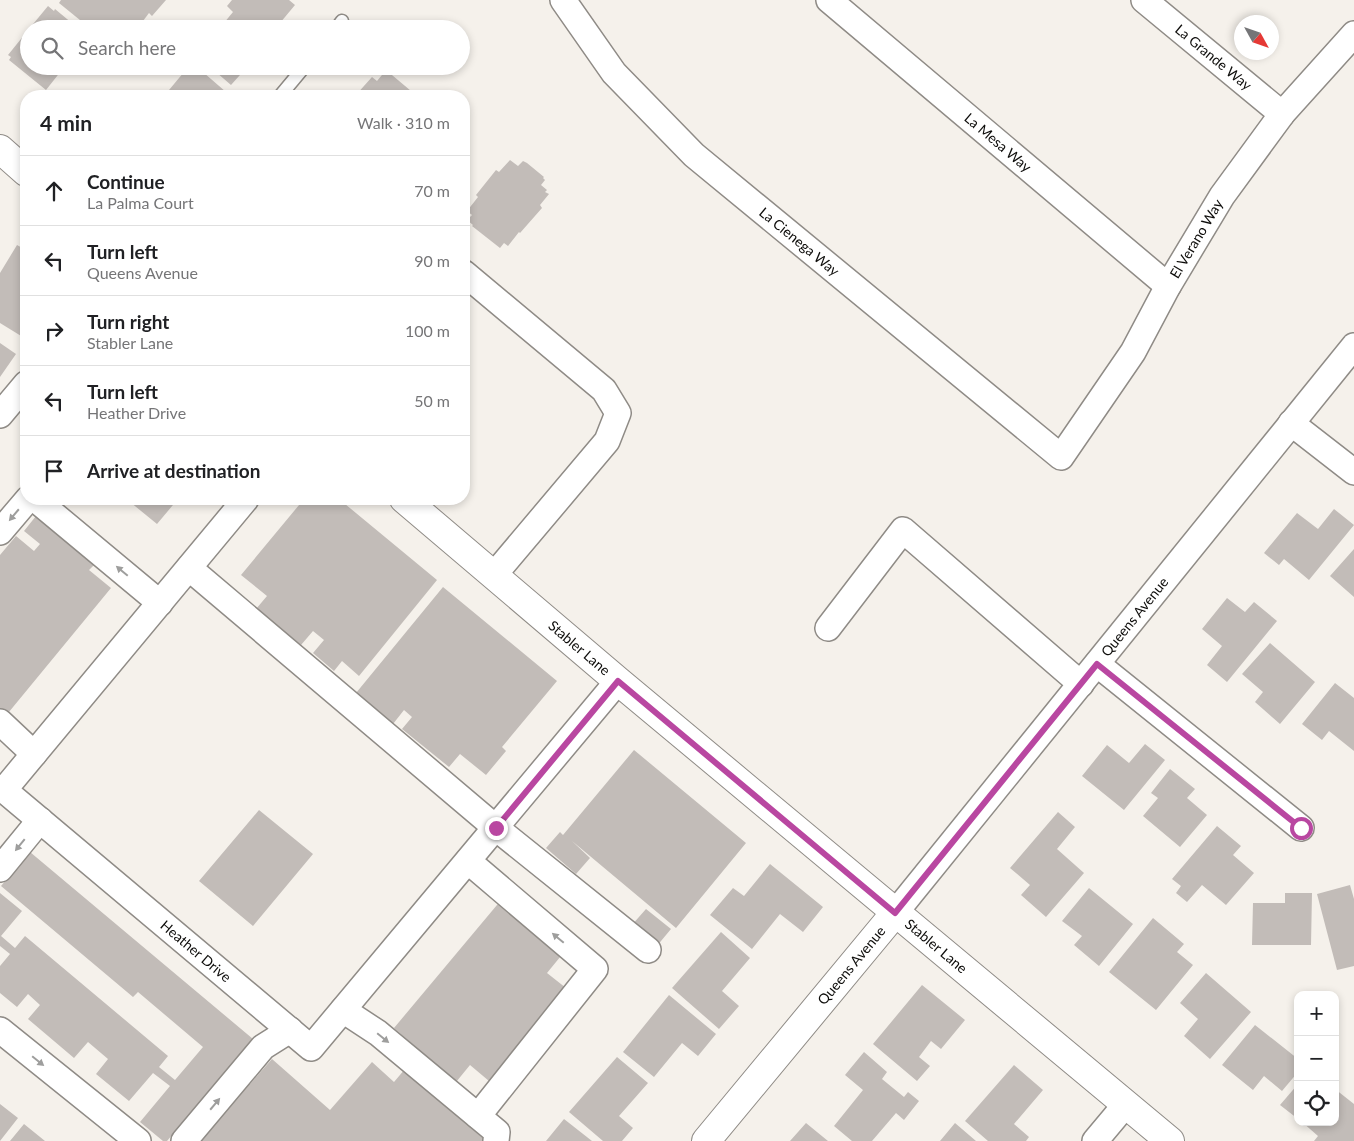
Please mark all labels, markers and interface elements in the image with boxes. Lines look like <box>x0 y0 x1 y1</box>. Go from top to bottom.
north arrow <box>1234 15 1279 60</box>
search box <box>20 20 470 75</box>
street label: La Grande Way <box>1172 20 1256 94</box>
icon: search <box>38 34 66 62</box>
text: Search here <box>78 36 176 59</box>
street label: La Mesa Way <box>961 109 1036 176</box>
text: 4 min <box>40 110 92 135</box>
text: Walk · 310 m <box>357 113 450 132</box>
text: Continue <box>87 170 165 193</box>
icon: ahead <box>40 177 68 205</box>
text: 70 m <box>414 181 450 200</box>
text: La Palma Court <box>87 193 194 212</box>
street label: El Verano Way <box>1166 195 1227 281</box>
street label: La Cienega Way <box>756 203 844 280</box>
text: Turn left <box>87 240 158 263</box>
icon: left <box>40 247 68 275</box>
text: 90 m <box>414 251 450 270</box>
text: Queens Avenue <box>87 263 198 282</box>
text: Turn right <box>87 310 169 333</box>
icon: right <box>40 317 68 345</box>
text: 100 m <box>405 321 450 340</box>
text: Stabler Lane <box>87 333 173 352</box>
text: Turn left <box>87 380 158 403</box>
icon: left <box>40 387 68 415</box>
text: 50 m <box>414 391 450 410</box>
text: Heather Drive <box>87 403 186 422</box>
icon: arrive <box>40 457 68 485</box>
text: Arrive at destination <box>87 459 260 482</box>
one-way arrow <box>8 509 20 521</box>
one-way arrow <box>116 566 129 577</box>
street label: Queens Avenue <box>1097 573 1171 660</box>
street label: Stabler Lane <box>545 617 614 679</box>
route end <box>485 817 508 840</box>
route start <box>1290 817 1313 840</box>
one-way arrow <box>14 838 25 851</box>
street label: Stabler Lane <box>902 915 971 976</box>
street label: Heather Drive <box>157 916 235 985</box>
street label: Queens Avenue <box>814 922 889 1008</box>
one-way arrow <box>552 932 565 943</box>
map controls <box>1294 991 1339 1126</box>
button: + <box>1294 991 1339 1036</box>
one-way arrow <box>376 1032 389 1043</box>
button: − <box>1294 1036 1339 1081</box>
one-way arrow <box>31 1055 44 1066</box>
button: locate <box>1294 1081 1339 1126</box>
one-way arrow <box>210 1097 221 1110</box>

